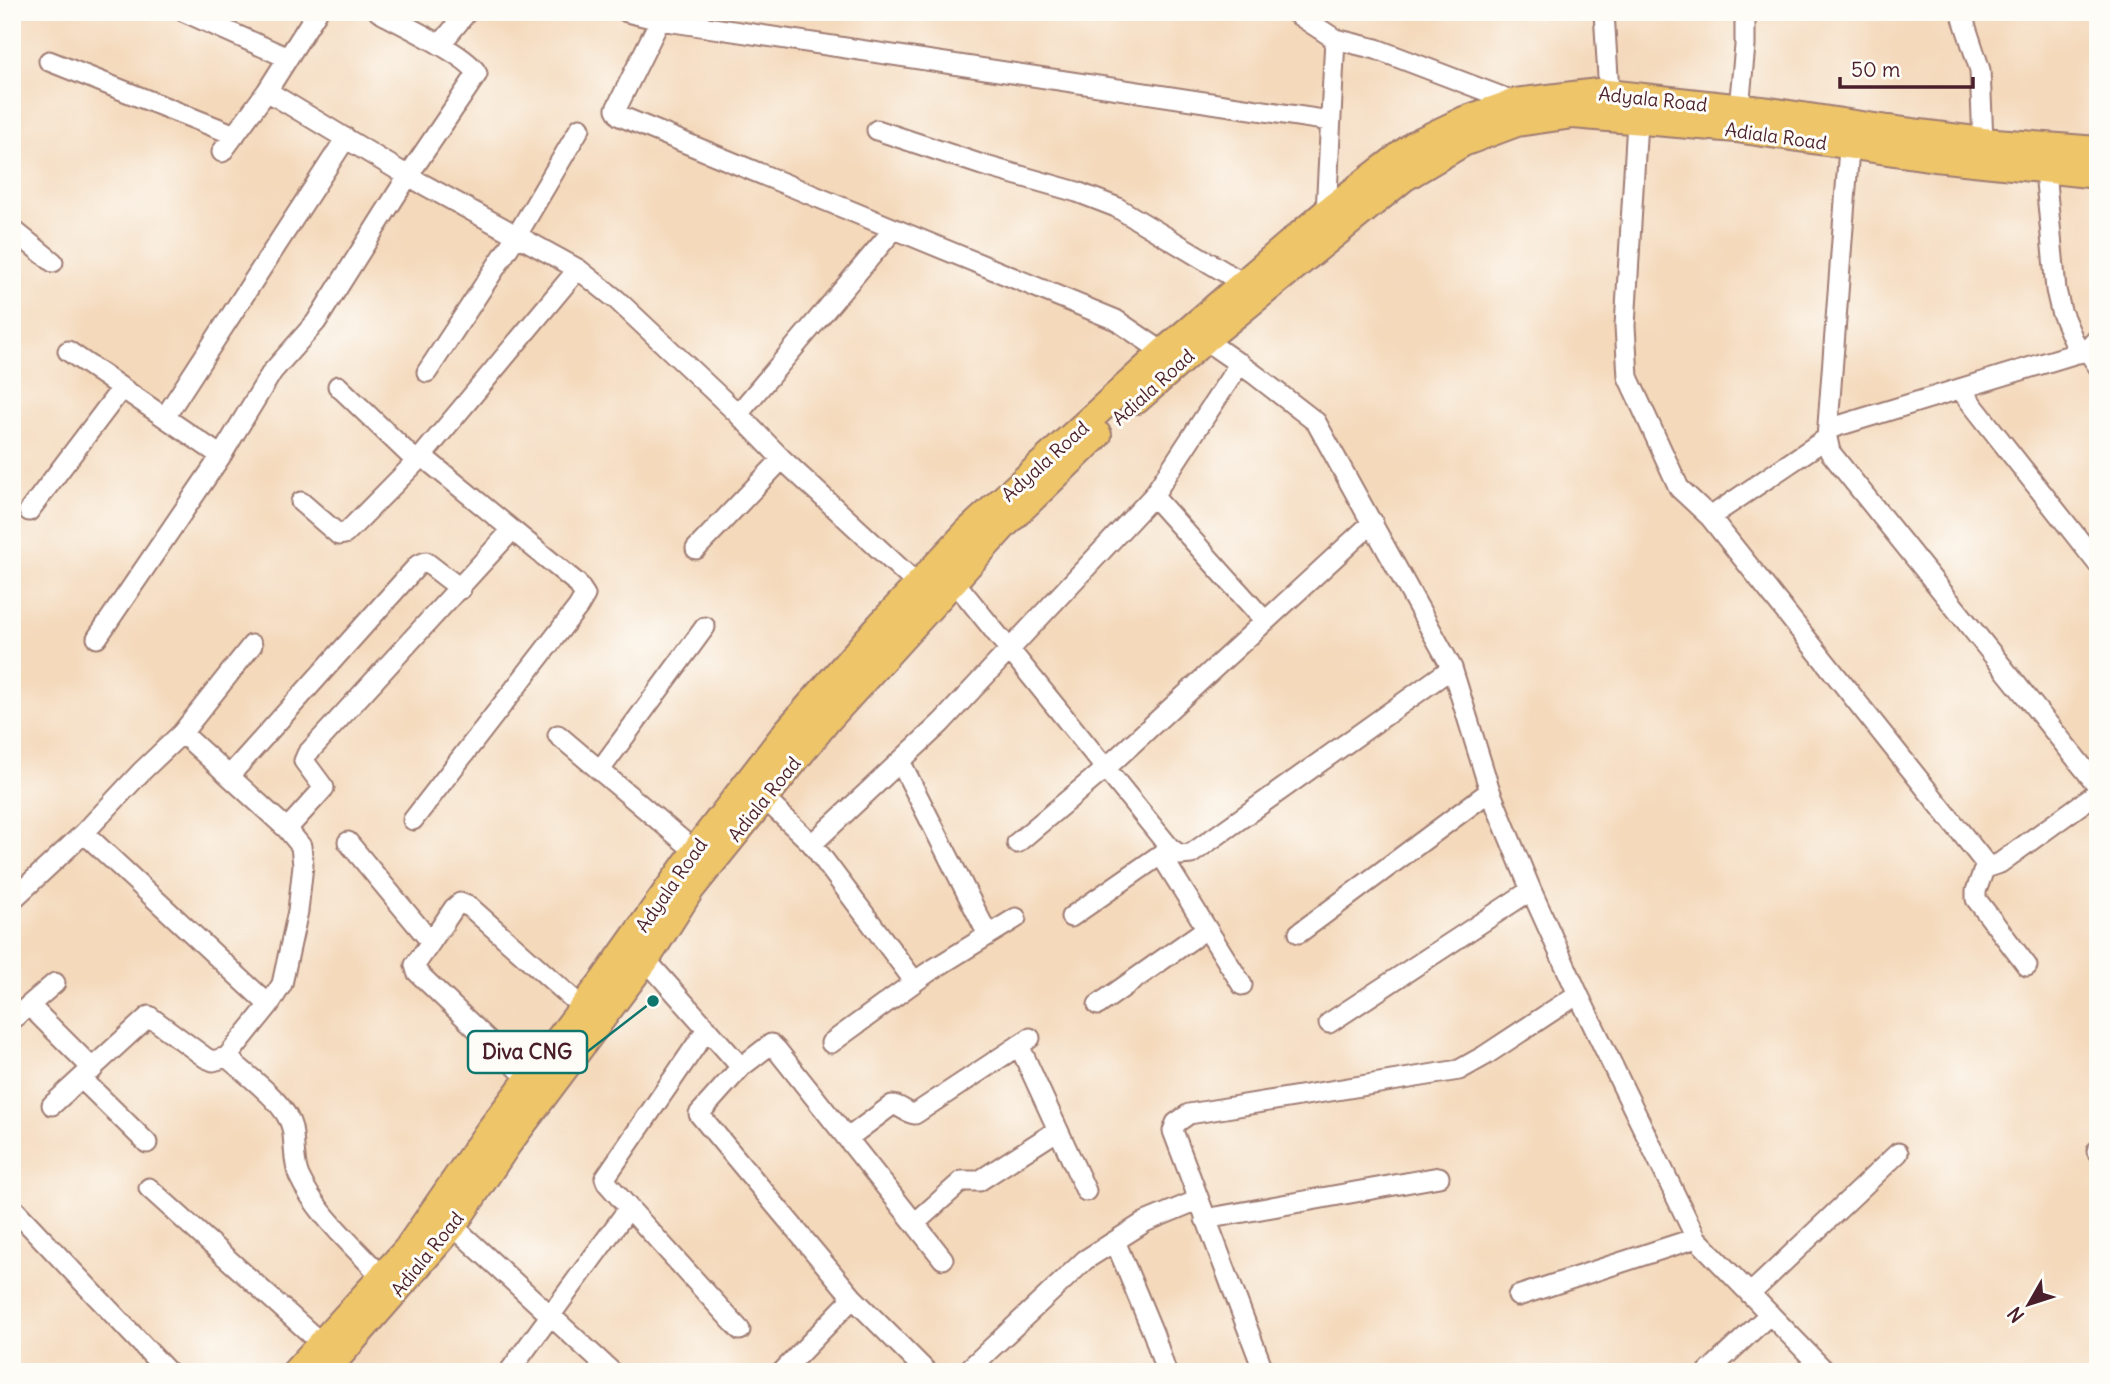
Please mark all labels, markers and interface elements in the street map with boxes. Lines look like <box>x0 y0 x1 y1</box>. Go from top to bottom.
scale bar <box>1840 46 1974 90</box>
text: 50 m <box>1851 56 1900 83</box>
street label: Adyala Road <box>1597 81 1709 117</box>
street label: Adiala Road <box>1723 117 1829 155</box>
street label: Adiala Road <box>1107 344 1199 430</box>
street label: Adyala Road <box>996 416 1094 506</box>
street label: Adiala Road <box>722 752 806 846</box>
street label: Adyala Road <box>630 833 712 937</box>
callout: Diva CNG <box>468 1031 587 1073</box>
text: Diva CNG <box>482 1038 572 1065</box>
street label: Adiala Road <box>385 1207 469 1301</box>
north arrow <box>1994 1268 2064 1338</box>
text: N <box>2002 1302 2029 1327</box>

